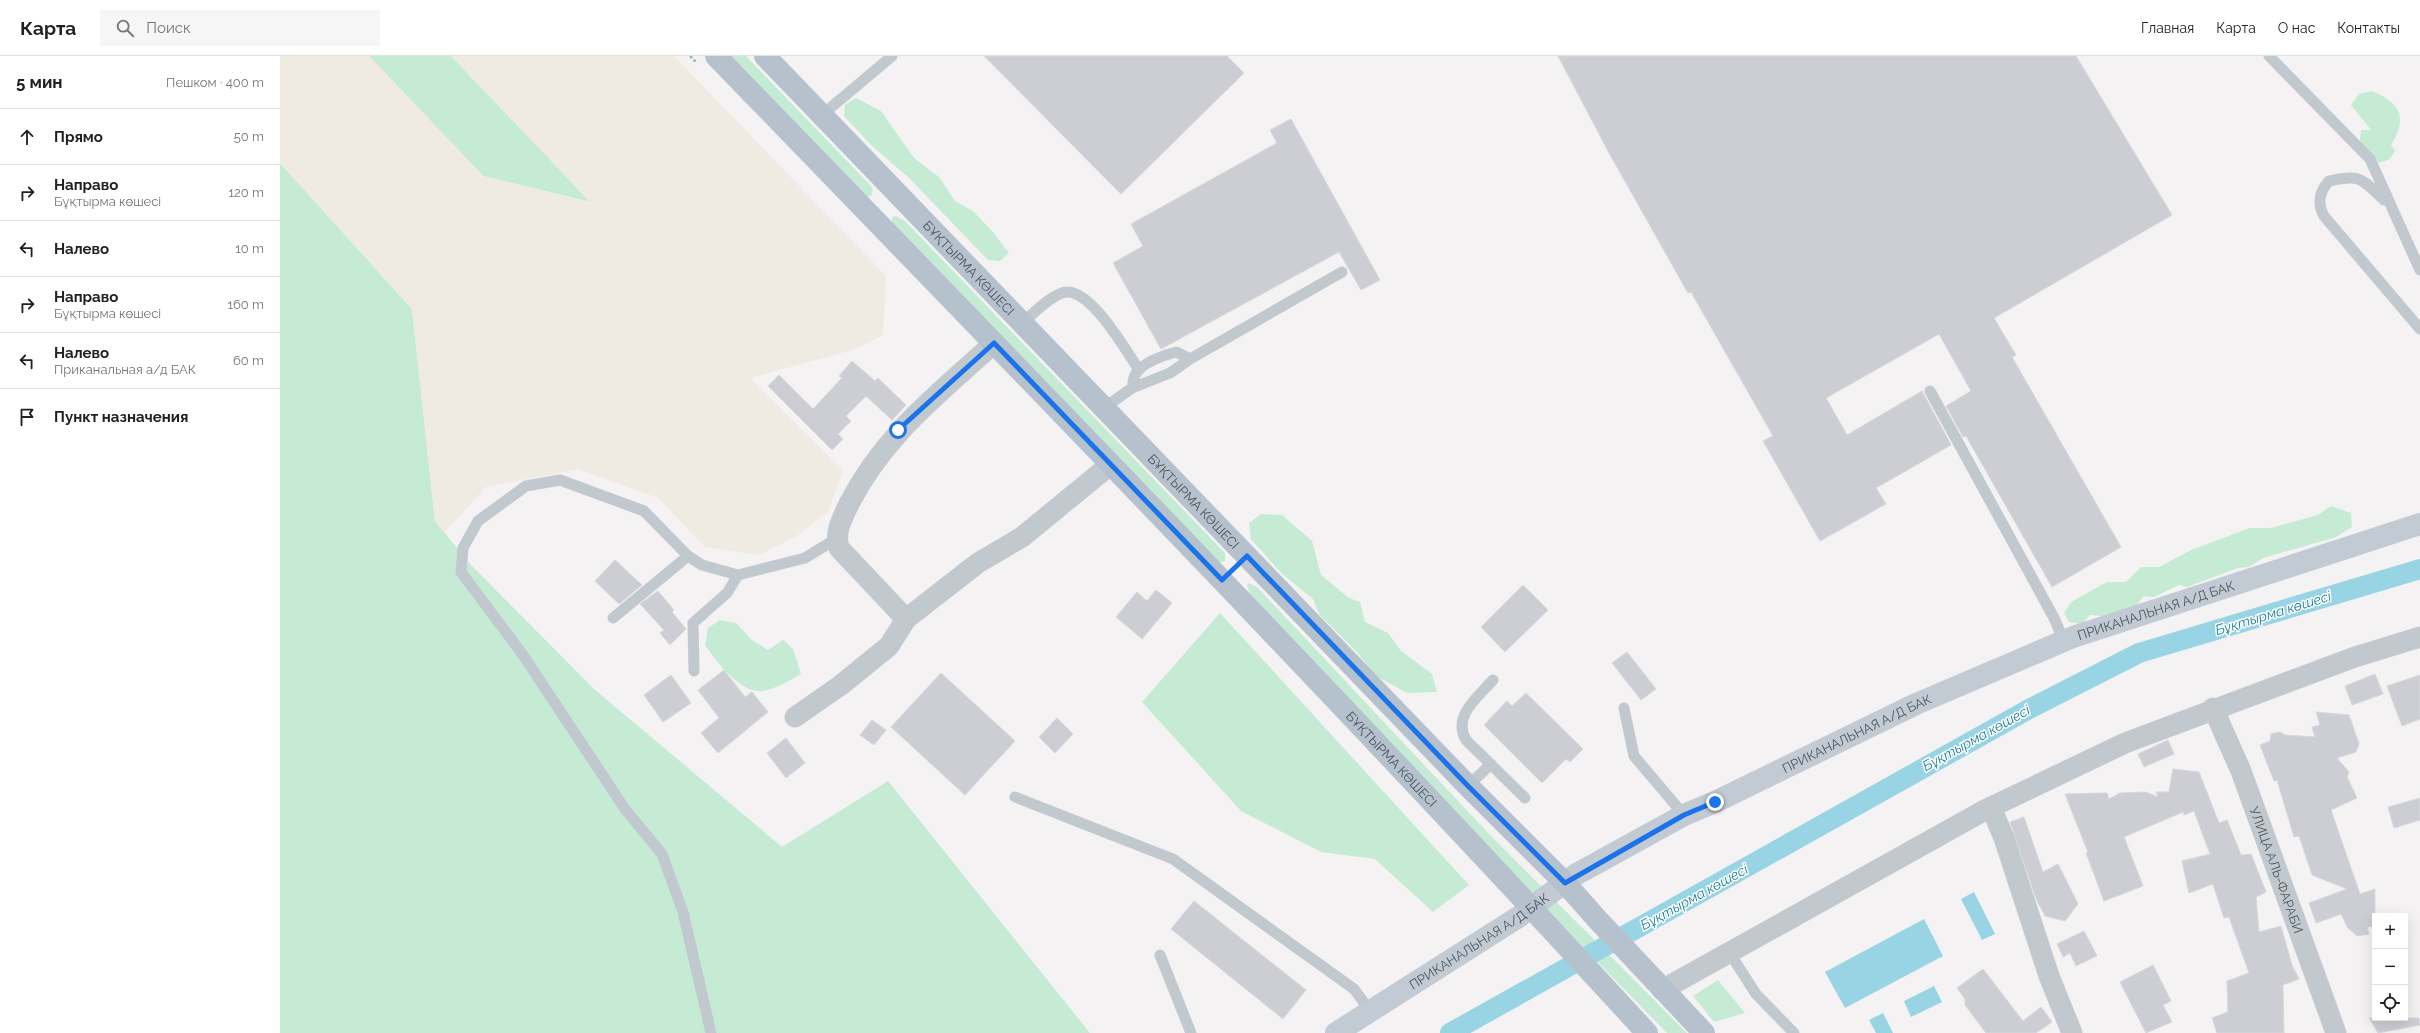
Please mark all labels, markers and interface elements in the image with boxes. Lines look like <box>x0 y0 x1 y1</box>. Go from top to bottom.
search box <box>100 10 380 46</box>
text: Карта <box>20 17 76 39</box>
icon: search <box>114 17 136 39</box>
text: Поиск <box>146 19 191 37</box>
text: Главная <box>2141 20 2194 36</box>
text: Карта <box>2216 20 2256 36</box>
text: О нас <box>2278 20 2315 36</box>
text: Контакты <box>2337 20 2400 36</box>
text: 5 мин <box>16 72 63 92</box>
text: Пешком · 400 m <box>166 75 264 90</box>
icon: ahead <box>16 126 38 148</box>
text: Прямо <box>54 128 103 146</box>
text: 50 m <box>234 129 264 144</box>
text: Направо <box>54 176 118 194</box>
icon: right <box>16 182 38 204</box>
text: 120 m <box>228 185 264 200</box>
text: Бұқтырма көшесі <box>54 194 161 209</box>
street label: БҰҚТЫРМА КӨШЕСІ <box>920 217 1018 318</box>
icon: left <box>16 238 38 260</box>
text: Налево <box>54 240 109 258</box>
text: 10 m <box>235 241 264 256</box>
text: Направо <box>54 288 118 306</box>
icon: right <box>16 294 38 316</box>
text: 160 m <box>227 297 264 312</box>
text: Бұқтырма көшесі <box>54 306 161 321</box>
text: Налево <box>54 344 109 362</box>
icon: left <box>16 350 38 372</box>
text: 60 m <box>233 353 264 368</box>
text: Приканальная а/д БАК <box>54 362 196 377</box>
icon: arrive <box>16 406 38 428</box>
text: Пункт назначения <box>54 408 188 426</box>
route start <box>889 421 907 439</box>
street label: БҰҚТЫРМА КӨШЕСІ <box>1145 451 1243 551</box>
street label: ПРИКАНАЛЬНАЯ А/Д БАК <box>2075 578 2236 643</box>
water label: Бұқтырма көшесі <box>2213 587 2334 638</box>
street label: ПРИКАНАЛЬНАЯ А/Д БАК <box>1779 691 1933 776</box>
water label: Бұқтырма көшесі <box>1920 701 2033 774</box>
street label: БҰҚТЫРМА КӨШЕСІ <box>1343 708 1440 810</box>
route end <box>1706 793 1724 811</box>
street label: УЛИЦА АЛЬ-ФАРАБИ <box>2247 804 2307 935</box>
water label: Бұқтырма көшесі <box>1638 860 1751 933</box>
street label: ПРИКАНАЛЬНАЯ А/Д БАК <box>1406 890 1552 992</box>
map controls <box>2372 913 2408 1021</box>
button: + <box>2372 913 2408 949</box>
button: − <box>2372 949 2408 985</box>
button: locate <box>2372 985 2408 1021</box>

